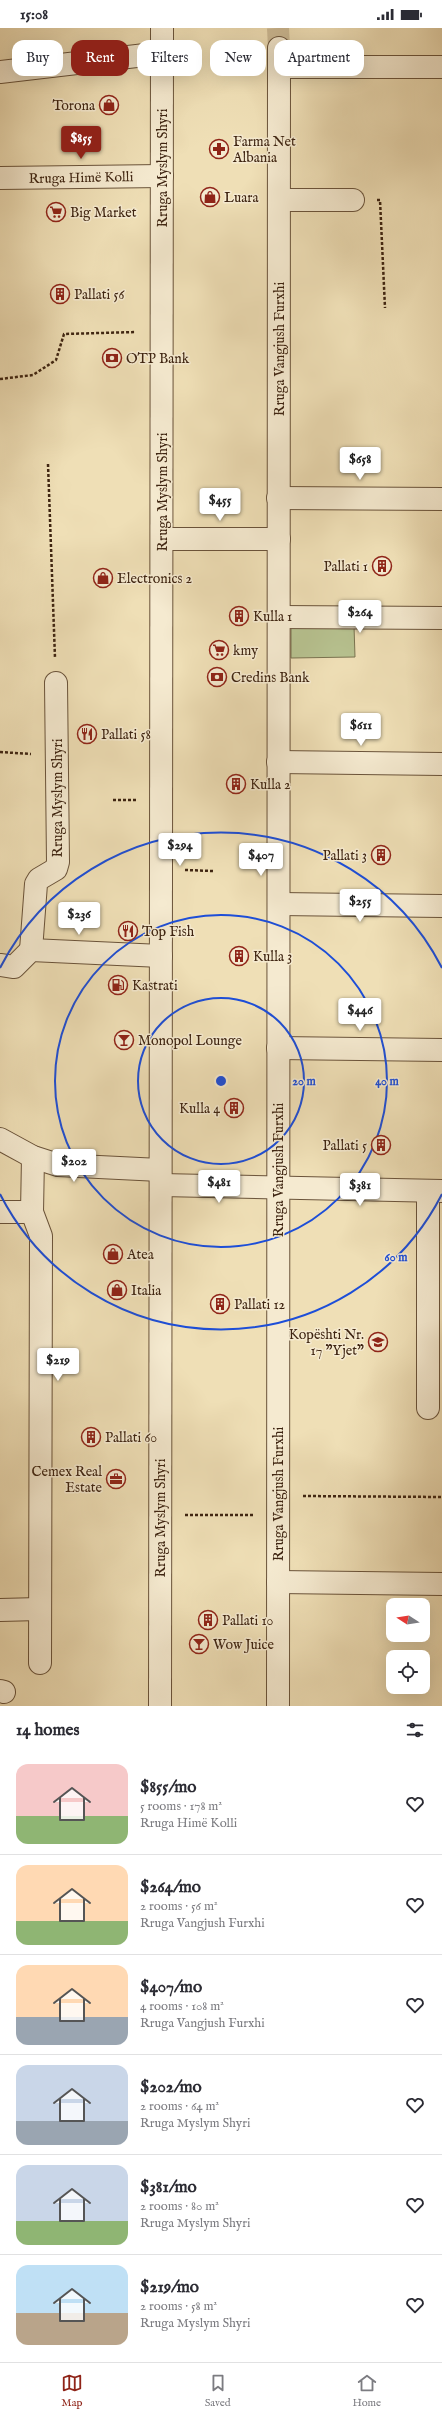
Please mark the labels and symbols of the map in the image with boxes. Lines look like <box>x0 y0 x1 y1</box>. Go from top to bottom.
shop icon: Torona <box>98 94 120 116</box>
place label: Torona <box>52 97 96 115</box>
street label: Rruga Myslym Shyri <box>154 108 172 228</box>
pin: $855 <box>57 126 105 160</box>
place label: Farma Net Albania <box>232 133 296 167</box>
pharmacy icon: Farma Net Albania <box>208 138 230 160</box>
street label: Rruga Himë Kolli <box>29 168 134 188</box>
shop icon: Luara <box>199 186 221 208</box>
place label: Luara <box>224 189 259 207</box>
supermarket icon: Big Market <box>45 201 67 223</box>
place label: Big Market <box>70 204 137 222</box>
street label: Rruga Vangjush Furxhi <box>271 282 289 416</box>
building icon: Pallati 56 <box>49 283 71 305</box>
place label: Pallati 56 <box>74 286 125 304</box>
bank icon: OTP Bank <box>101 347 123 369</box>
place label: OTP Bank <box>126 350 190 368</box>
street label: Rruga Myslym Shyri <box>154 432 172 552</box>
pin: $658 <box>336 447 384 481</box>
pin: $455 <box>196 488 244 522</box>
building icon: Pallati 1 <box>371 555 393 577</box>
place label: Pallati 1 <box>323 558 368 576</box>
shop icon: Electronics 2 <box>92 567 114 589</box>
place label: Electronics 2 <box>117 570 192 588</box>
pin: $264 <box>336 600 384 634</box>
building icon: Kulla 1 <box>228 605 250 627</box>
place label: Kulla 1 <box>253 608 292 626</box>
supermarket icon: kmy <box>208 639 230 661</box>
place label: kmy <box>233 642 258 660</box>
bank icon: Credins Bank <box>206 666 228 688</box>
place label: Credins Bank <box>231 669 310 687</box>
pin: $611 <box>337 713 385 747</box>
restaurant icon: Pallati 58 <box>76 723 98 745</box>
place label: Pallati 58 <box>101 726 151 744</box>
street label: Rruga Myslym Shyri <box>49 738 67 858</box>
building icon: Kulla 2 <box>225 773 247 795</box>
place label: Kulla 2 <box>250 776 291 794</box>
pin: $294 <box>156 833 204 867</box>
pin: $407 <box>237 843 285 877</box>
building icon: Pallati 3 <box>370 844 392 866</box>
place label: Pallati 3 <box>322 847 367 865</box>
pin: $255 <box>336 889 384 923</box>
pin: $236 <box>55 902 103 936</box>
restaurant icon: Top Fish <box>117 920 139 942</box>
place label: Top Fish <box>142 923 195 941</box>
building icon: Kulla 3 <box>228 945 250 967</box>
place label: Kulla 3 <box>253 948 292 966</box>
fuel station icon: Kastrati <box>107 974 129 996</box>
place label: Kastrati <box>132 977 178 995</box>
pin: $446 <box>336 998 384 1032</box>
bar icon: Monopol Lounge <box>113 1029 135 1051</box>
place label: Monopol Lounge <box>138 1032 242 1050</box>
centre of rings <box>214 1074 228 1088</box>
text: 20 m <box>292 1074 316 1089</box>
text: 40 m <box>375 1074 400 1089</box>
building icon: Kulla 4 <box>223 1097 245 1119</box>
place label: Kulla 4 <box>179 1100 220 1118</box>
street label: Rruga Vangjush Furxhi <box>270 1103 288 1237</box>
building icon: Pallati 5 <box>370 1134 392 1156</box>
place label: Pallati 5 <box>323 1137 367 1155</box>
pin: $202 <box>50 1149 98 1183</box>
pin: $481 <box>195 1170 243 1204</box>
pin: $381 <box>336 1173 384 1207</box>
shop icon: Atea <box>102 1243 124 1265</box>
place label: Atea <box>126 1246 155 1264</box>
text: 60 m <box>385 1250 408 1265</box>
shop icon: Italia <box>106 1279 128 1301</box>
place label: Italia <box>131 1282 162 1300</box>
building icon: Pallati 12 <box>209 1293 231 1315</box>
place label: Pallati 12 <box>234 1296 286 1314</box>
place label: Kopështi Nr. 17 "Yjet" <box>289 1326 364 1360</box>
school or university icon: Kopështi Nr. 17 "Yjet" <box>367 1331 389 1353</box>
pin: $219 <box>34 1348 82 1382</box>
building icon: Pallati 60 <box>80 1426 102 1448</box>
street label: Rruga Vangjush Furxhi <box>270 1427 288 1561</box>
place label: Pallati 60 <box>105 1429 157 1447</box>
street label: Rruga Myslym Shyri <box>152 1458 170 1578</box>
place label: Cemex Real Estate <box>32 1463 103 1497</box>
office icon: Cemex Real Estate <box>105 1468 127 1490</box>
north arrow <box>386 1598 430 1642</box>
building icon: Pallati 10 <box>197 1609 219 1631</box>
place label: Pallati 10 <box>222 1612 274 1630</box>
bar icon: Wow Juice <box>188 1633 210 1655</box>
place label: Wow Juice <box>213 1636 275 1654</box>

